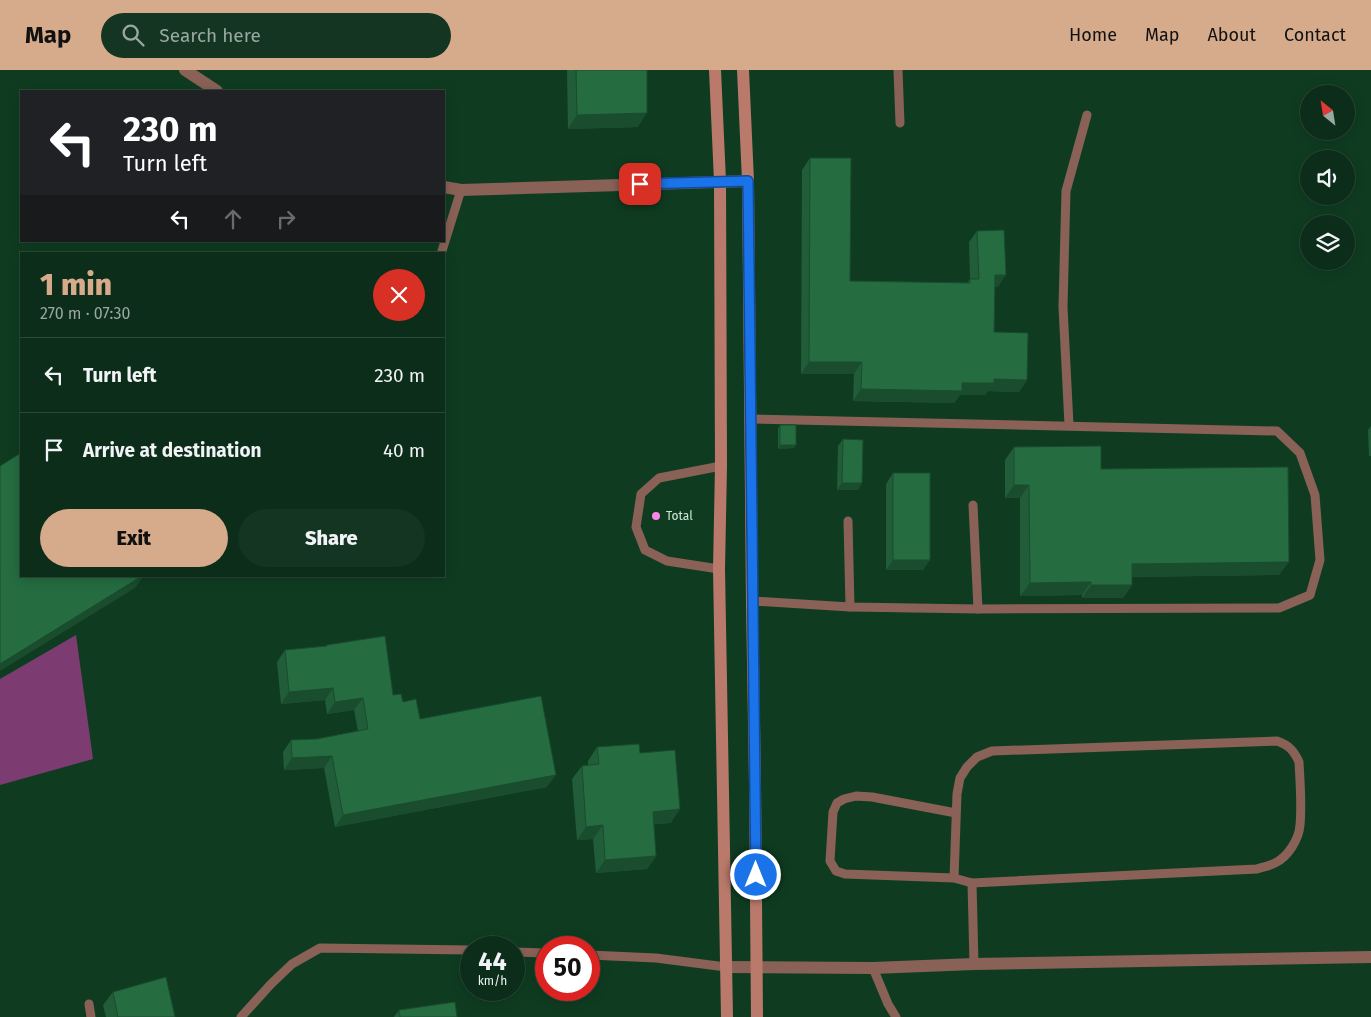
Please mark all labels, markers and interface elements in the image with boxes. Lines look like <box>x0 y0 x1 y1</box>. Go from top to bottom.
search box <box>101 13 451 58</box>
text: Map <box>25 21 71 49</box>
icon: search <box>119 21 147 49</box>
text: Search here <box>159 24 261 47</box>
text: Home <box>1069 24 1117 46</box>
text: Map <box>1145 24 1179 46</box>
text: About <box>1207 24 1256 46</box>
text: Contact <box>1284 24 1346 46</box>
north arrow <box>1300 85 1355 140</box>
map controls <box>1300 85 1355 270</box>
text: 230 m <box>123 108 217 150</box>
icon: left <box>40 110 105 175</box>
text: Turn left <box>123 150 207 177</box>
button: sound <box>1300 150 1355 205</box>
pin <box>619 163 661 205</box>
icon: arrive <box>626 170 654 198</box>
icon: left <box>166 205 194 233</box>
icon: ahead <box>219 205 247 233</box>
icon: right <box>272 205 300 233</box>
button: layers <box>1300 215 1355 270</box>
text: 1 min <box>40 267 112 303</box>
button: close <box>373 269 425 321</box>
text: 270 m · 07:30 <box>40 304 130 323</box>
icon: left <box>40 361 68 389</box>
text: Turn left <box>83 364 157 387</box>
text: 230 m <box>374 364 425 387</box>
icon: arrive <box>40 436 68 464</box>
text: Arrive at destination <box>83 439 262 462</box>
text: 40 m <box>383 439 425 462</box>
button: Exit <box>40 509 228 567</box>
button: Share <box>238 509 425 567</box>
place label: Total <box>666 509 693 523</box>
marker: Total <box>650 510 662 522</box>
position arrow <box>729 848 781 900</box>
speed limit sign: 50 <box>535 936 600 1001</box>
text: 44 <box>478 947 507 977</box>
text: km/h <box>478 974 507 988</box>

